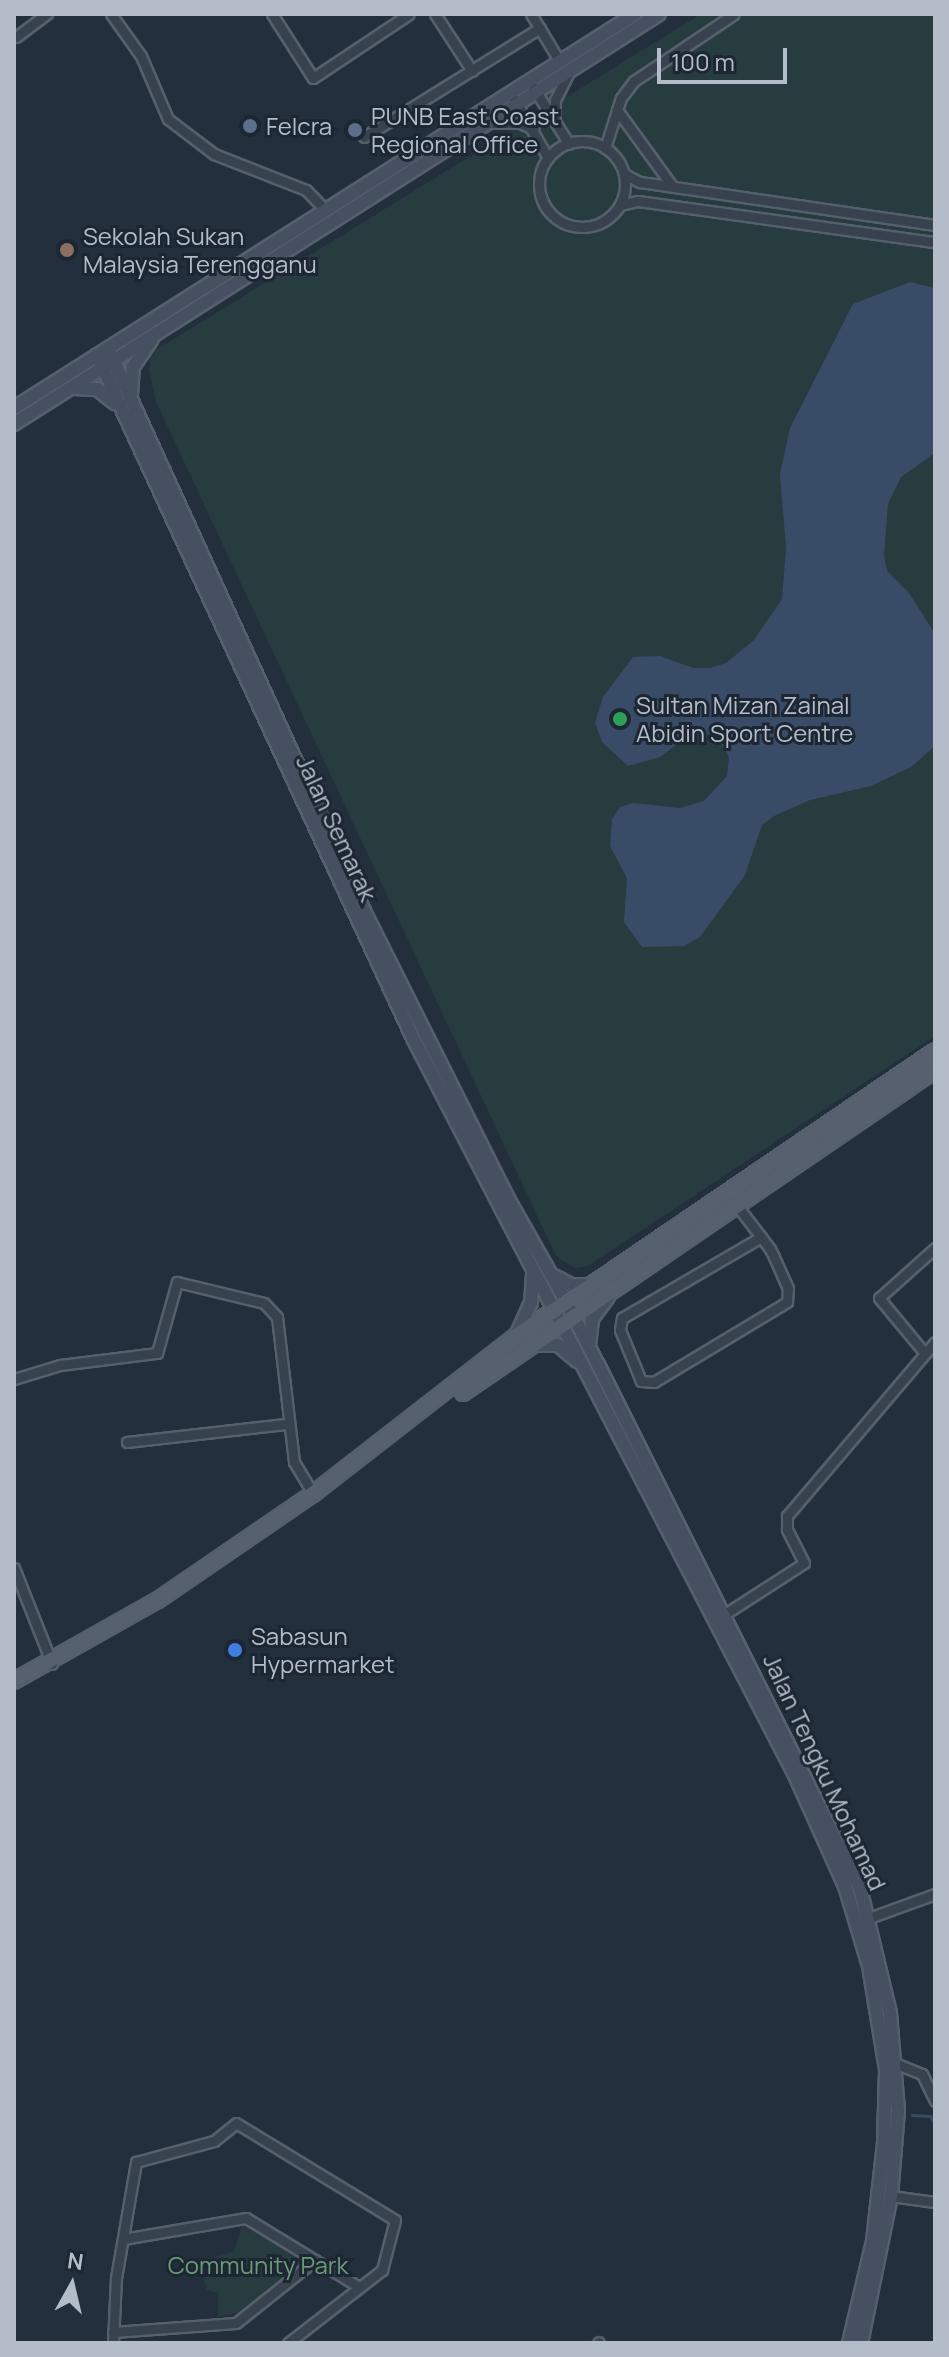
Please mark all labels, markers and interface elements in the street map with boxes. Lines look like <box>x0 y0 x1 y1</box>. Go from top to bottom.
scale bar <box>661 32 791 82</box>
text: 100 m <box>671 45 735 78</box>
place label: PUNB East Coast Regional Office <box>371 102 559 158</box>
place label: Felcra <box>266 112 332 140</box>
marker: Felcra <box>241 117 259 135</box>
marker: PUNB East Coast Regional Office <box>346 121 364 139</box>
place label: Sekolah Sukan Malaysia Terengganu <box>83 222 317 278</box>
marker: Sekolah Sukan Malaysia Terengganu <box>58 241 76 259</box>
place label: Sultan Mizan Zainal Abidin Sport Centre <box>636 691 853 747</box>
marker: Sultan Mizan Zainal Abidin Sport Centre <box>611 710 629 728</box>
street label: Jalan Semarak <box>291 750 383 906</box>
place label: Sabasun Hypermarket <box>251 1622 395 1678</box>
marker: Sabasun Hypermarket <box>226 1641 244 1659</box>
street label: Jalan Tengku Mohamad <box>757 1649 893 1895</box>
north arrow <box>32 2245 112 2325</box>
text: N <box>65 2245 85 2277</box>
park label: Community Park <box>168 2251 348 2279</box>

